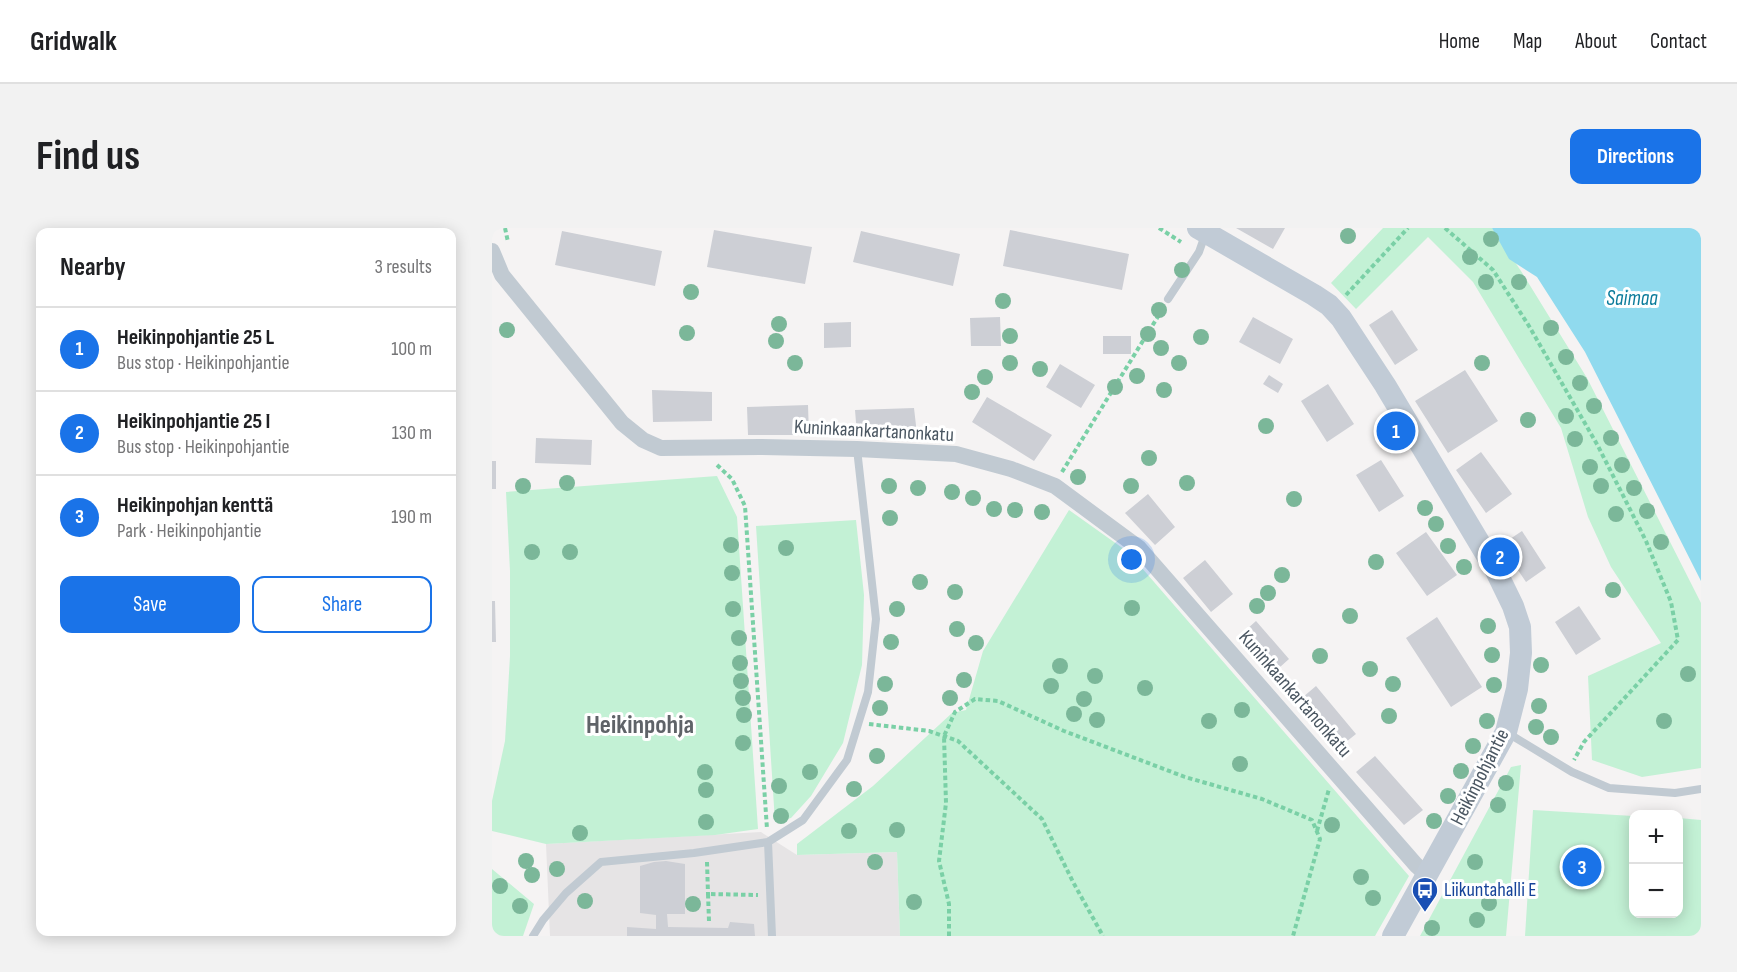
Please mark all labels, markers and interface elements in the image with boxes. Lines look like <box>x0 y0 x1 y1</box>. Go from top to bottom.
text: Gridwalk <box>30 25 117 58</box>
text: Home <box>1439 29 1480 54</box>
text: Map <box>1513 29 1542 54</box>
text: About <box>1575 29 1617 54</box>
text: Contact <box>1650 29 1707 54</box>
button: Directions <box>1570 129 1701 184</box>
text: Find us <box>36 131 140 182</box>
text: Nearby <box>60 252 126 283</box>
text: 3 results <box>375 255 432 279</box>
water label: Saimaa <box>1606 286 1658 311</box>
text: Heikinpohjantie 25 L <box>117 324 274 351</box>
text: 1 <box>76 337 83 361</box>
text: 100 m <box>391 337 432 361</box>
text: Bus stop · Heikinpohjantie <box>117 351 289 375</box>
text: Heikinpohjantie 25 I <box>117 408 271 435</box>
pin: 1 <box>1376 408 1416 454</box>
street label: Kuninkaankartanonkatu <box>794 415 954 447</box>
text: 2 <box>75 421 84 445</box>
text: 130 m <box>392 421 432 445</box>
text: Bus stop · Heikinpohjantie <box>117 435 289 459</box>
text: Heikinpohjan kenttä <box>117 492 273 519</box>
text: 3 <box>75 505 84 529</box>
text: 190 m <box>391 505 432 529</box>
text: Park · Heikinpohjantie <box>117 519 261 543</box>
pin: 2 <box>1480 534 1520 580</box>
your location <box>1117 545 1146 574</box>
button: Save <box>60 576 240 633</box>
button: Share <box>252 576 432 633</box>
street label: Kuninkaankartanonkatu <box>1234 626 1356 762</box>
district label: Heikinpohja <box>586 710 694 741</box>
street label: Heikinpohjantie <box>1446 725 1514 829</box>
map controls <box>1629 810 1683 918</box>
button: + <box>1629 810 1683 864</box>
pin: 3 <box>1562 844 1602 890</box>
button: − <box>1629 864 1683 918</box>
bus stop icon: Liikuntahalli E <box>1410 875 1440 913</box>
place label: Liikuntahalli E <box>1444 878 1537 902</box>

